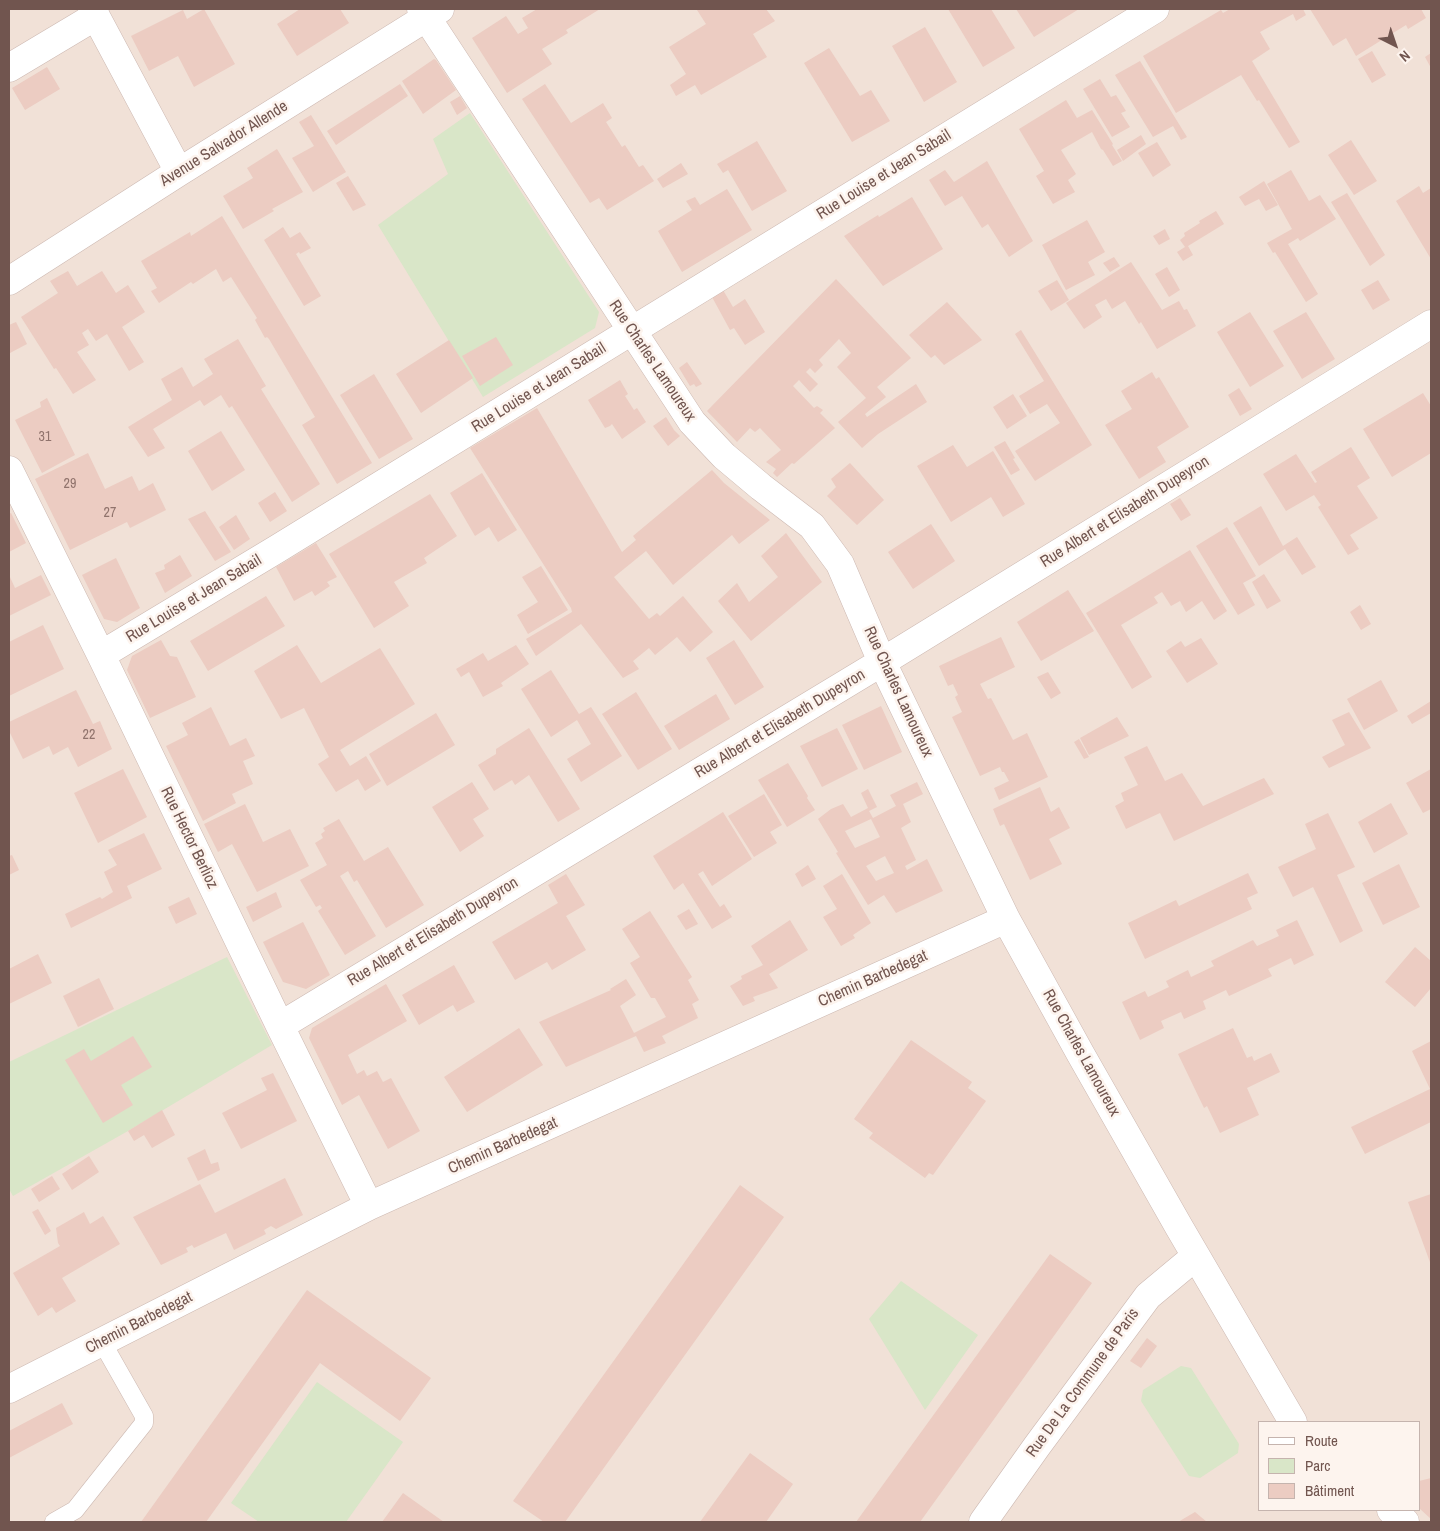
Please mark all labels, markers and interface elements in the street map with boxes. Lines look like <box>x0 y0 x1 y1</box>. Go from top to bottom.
north arrow <box>1370 20 1420 70</box>
text: N <box>1396 47 1414 66</box>
street label: Avenue Salvador Allende <box>157 97 291 191</box>
street label: Rue Louise et Jean Sabail <box>813 126 955 224</box>
street label: Rue Charles Lamoureux <box>604 297 700 425</box>
street label: Rue Louise et Jean Sabail <box>468 339 610 437</box>
house number: 31 <box>39 429 51 445</box>
street label: Rue Albert et Elisabeth Dupeyron <box>1037 452 1213 572</box>
house number: 29 <box>64 476 76 492</box>
house number: 27 <box>104 505 116 521</box>
street label: Rue Louise et Jean Sabail <box>123 551 265 647</box>
street label: Rue Charles Lamoureux <box>859 624 937 760</box>
street label: Rue Albert et Elisabeth Dupeyron <box>691 665 869 783</box>
house number: 22 <box>83 727 95 743</box>
street label: Rue Hector Berlioz <box>156 784 222 892</box>
street label: Rue Albert et Elisabeth Dupeyron <box>344 873 522 991</box>
street label: Chemin Barbedegat <box>815 946 931 1012</box>
street label: Rue Charles Lamoureux <box>1038 986 1124 1120</box>
street label: Chemin Barbedegat <box>445 1113 561 1179</box>
street label: Chemin Barbedegat <box>82 1288 196 1358</box>
street label: Rue De La Commune de Paris <box>1023 1305 1143 1461</box>
legend <box>1258 1421 1420 1511</box>
text: Route <box>1305 1430 1338 1451</box>
text: Parc <box>1305 1455 1330 1476</box>
text: Bâtiment <box>1305 1480 1354 1501</box>

